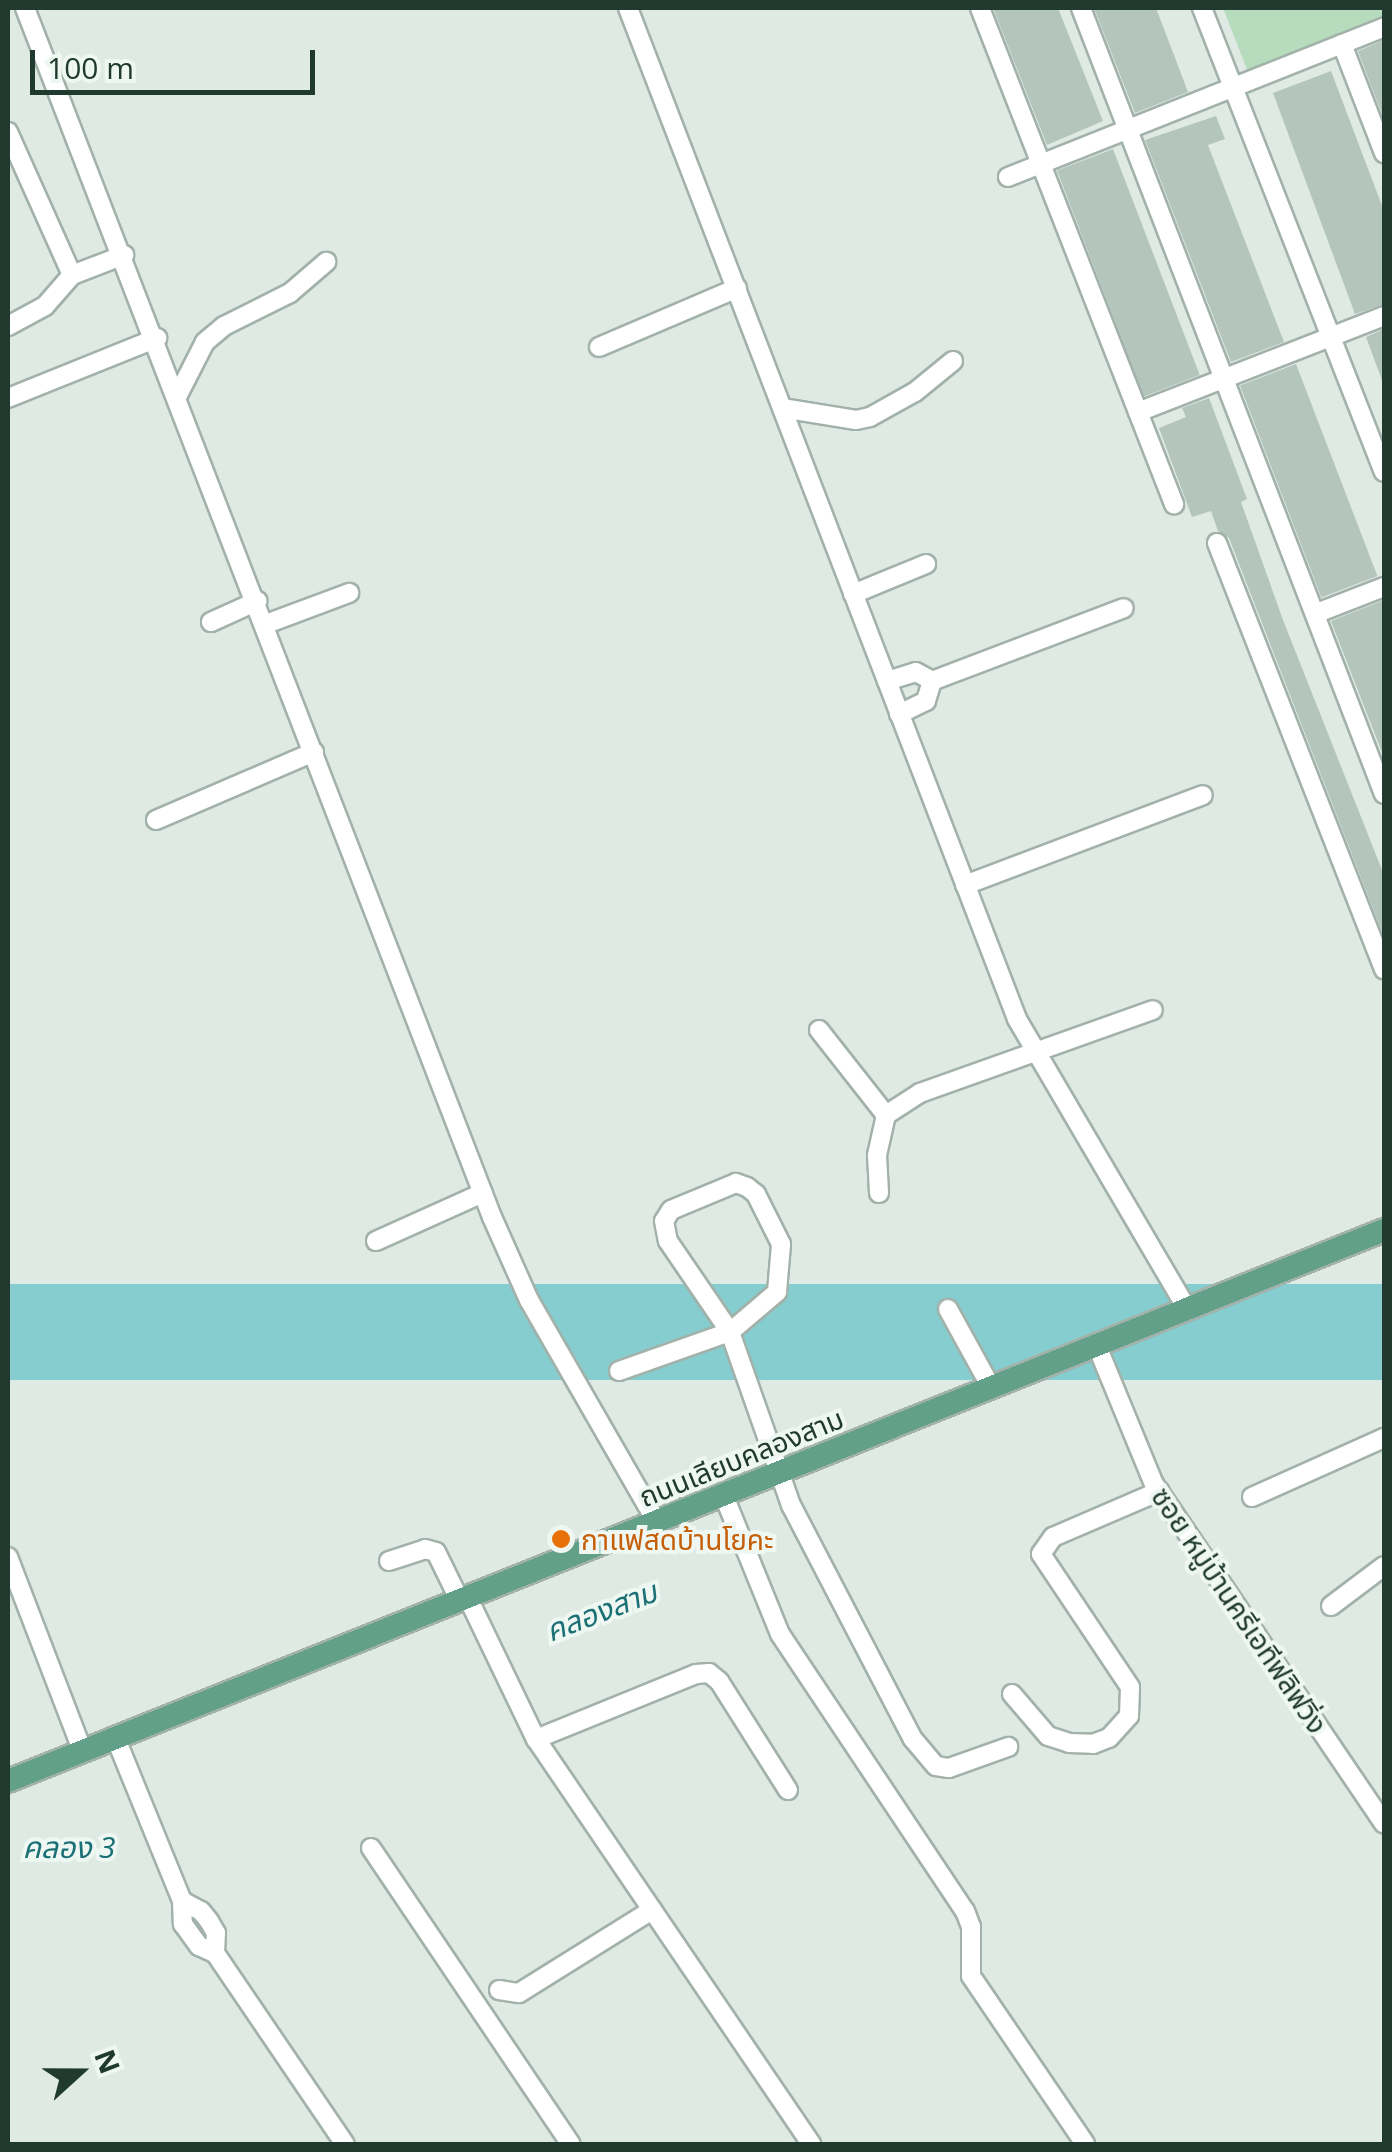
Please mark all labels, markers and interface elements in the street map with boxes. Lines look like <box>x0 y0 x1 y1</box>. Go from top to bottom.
scale bar <box>35 30 320 92</box>
text: 100 m <box>47 47 134 88</box>
street label: ถนนเลียบคลองสาม <box>634 1401 848 1513</box>
street label: ซอย หมู่บ้านครีเอทีฟลิฟวิ่ง <box>1145 1481 1335 1739</box>
place label: กาแฟสดบ้านโยคะ <box>581 1522 773 1556</box>
marker: กาแฟสดบ้านโยคะ <box>550 1528 572 1550</box>
water label: คลองสาม <box>540 1573 662 1649</box>
water label: คลอง 3 <box>22 1829 116 1865</box>
north arrow <box>30 2022 130 2122</box>
text: N <box>86 2044 130 2079</box>

